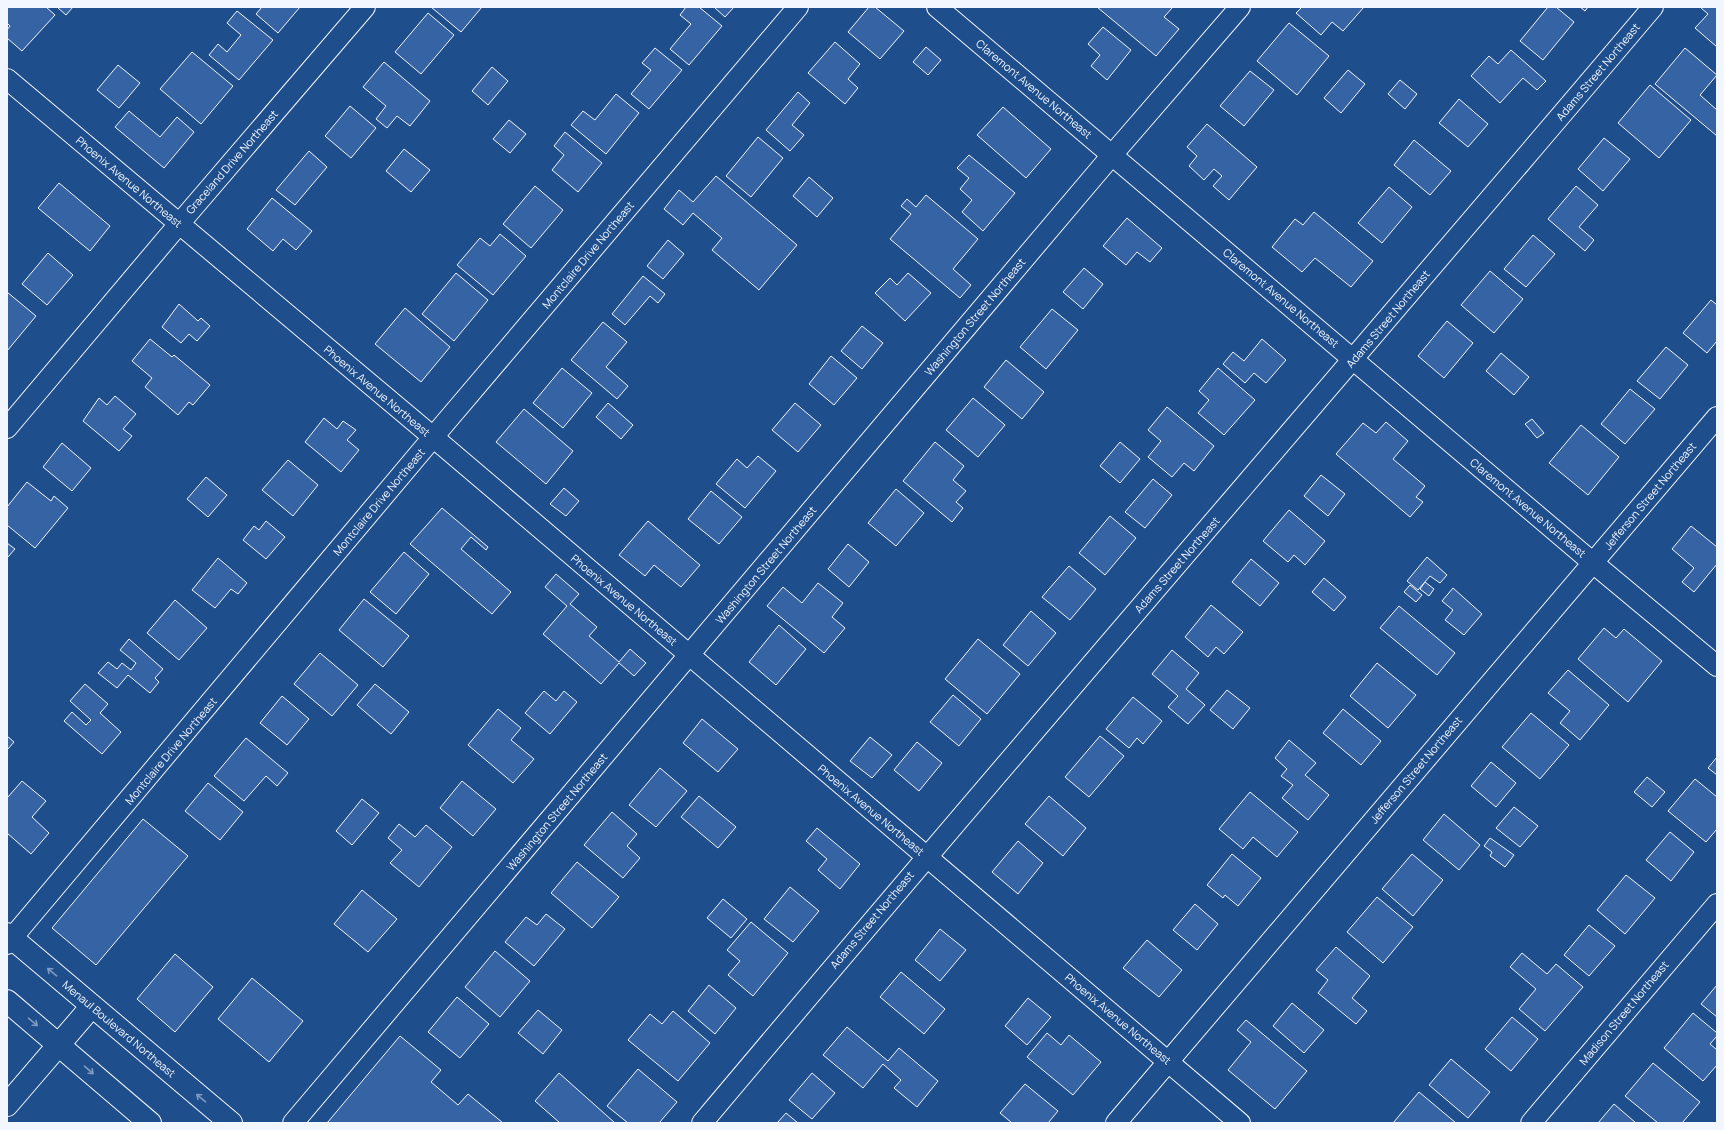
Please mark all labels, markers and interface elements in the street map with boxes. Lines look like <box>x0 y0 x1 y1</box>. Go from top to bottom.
street label: Adams Street Northeast <box>1552 20 1643 124</box>
street label: Claremont Avenue Northeast <box>973 36 1095 142</box>
street label: Graceland Drive Northeast <box>182 106 281 217</box>
street label: Phoenix Avenue Northeast <box>73 133 186 231</box>
street label: Montclaire Drive Northeast <box>538 198 637 311</box>
street label: Claremont Avenue Northeast <box>1220 245 1342 351</box>
street label: Washington Street Northeast <box>921 255 1028 379</box>
street label: Adams Street Northeast <box>1342 267 1433 371</box>
street label: Phoenix Avenue Northeast <box>321 342 434 440</box>
street label: Jefferson Street Northeast <box>1600 439 1699 553</box>
street label: Montclaire Drive Northeast <box>329 445 428 558</box>
street label: Claremont Avenue Northeast <box>1467 455 1589 561</box>
street label: Washington Street Northeast <box>712 503 819 627</box>
street label: Adams Street Northeast <box>1131 513 1223 616</box>
street label: Phoenix Avenue Northeast <box>568 551 681 649</box>
street label: Montclaire Drive Northeast <box>121 694 220 807</box>
street label: Jefferson Street Northeast <box>1366 713 1465 827</box>
street label: Washington Street Northeast <box>503 750 610 874</box>
street label: Phoenix Avenue Northeast <box>815 761 928 859</box>
street label: Adams Street Northeast <box>826 868 917 972</box>
street label: Madison Street Northeast <box>1576 957 1672 1068</box>
one-way arrow <box>47 968 57 977</box>
street label: Phoenix Avenue Northeast <box>1062 970 1175 1068</box>
street label: Menaul Boulevard Northeast <box>60 977 179 1080</box>
one-way arrow <box>28 1018 38 1027</box>
one-way arrow <box>83 1065 94 1074</box>
one-way arrow <box>196 1093 207 1102</box>

